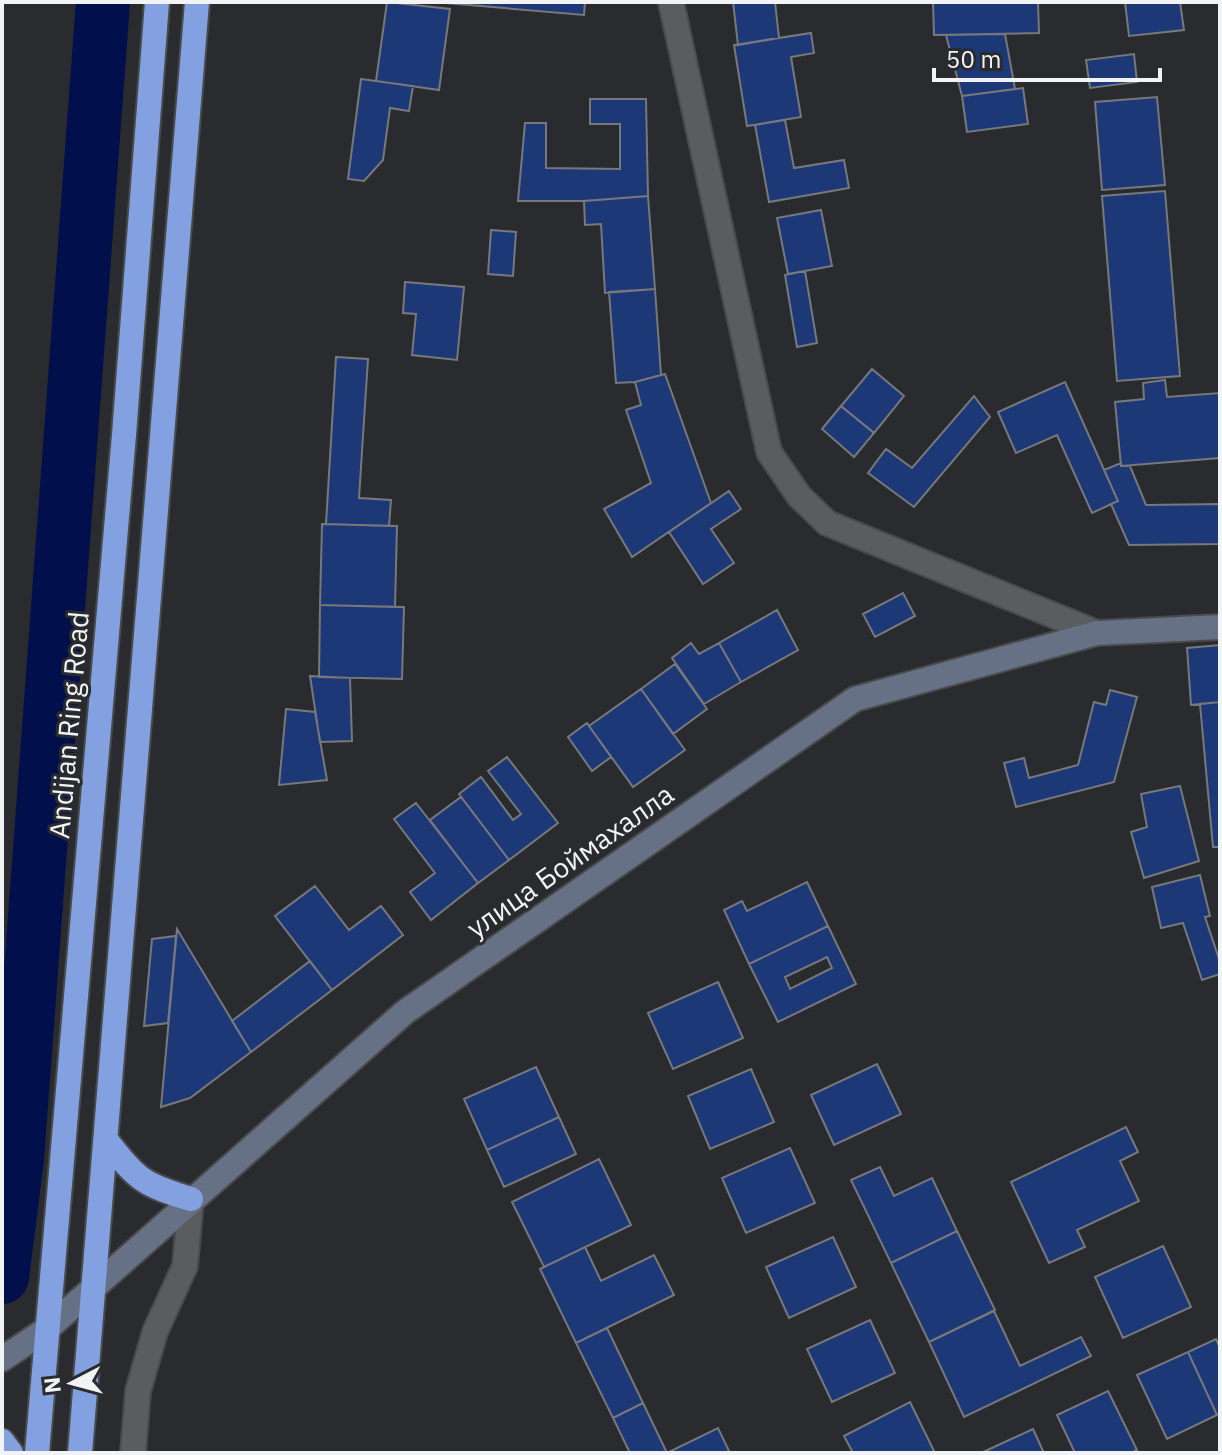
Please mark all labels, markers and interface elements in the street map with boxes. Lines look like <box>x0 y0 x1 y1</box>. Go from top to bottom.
scale bar <box>934 32 1160 82</box>
text: 50 m <box>946 43 1001 75</box>
street label: Andijan Ring Road <box>40 610 97 840</box>
street label: улица Боймахалла <box>459 775 681 946</box>
north arrow <box>32 1343 112 1423</box>
text: N <box>36 1376 67 1395</box>

